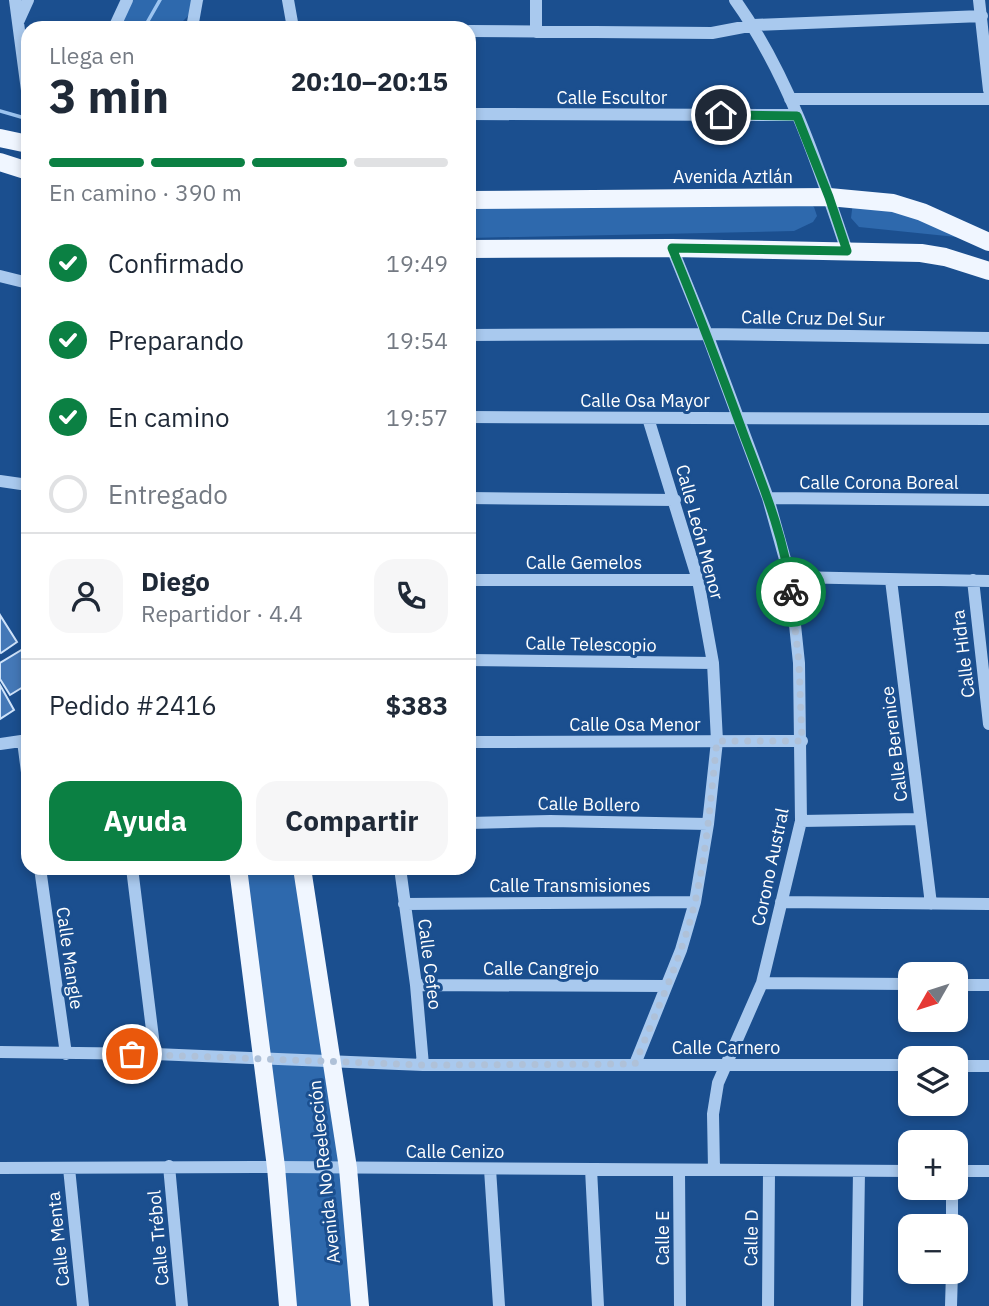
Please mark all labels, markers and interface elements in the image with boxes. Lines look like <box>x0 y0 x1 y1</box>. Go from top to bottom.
text: Llega en <box>49 40 135 70</box>
text: 20:10–20:15 <box>291 64 448 98</box>
text: 3 min <box>49 66 169 126</box>
pin <box>691 85 751 145</box>
street label: Calle Escultor <box>557 86 668 109</box>
icon: home <box>702 96 740 134</box>
street label: Avenida Aztlán <box>673 165 793 188</box>
text: En camino · 390 m <box>49 177 242 207</box>
icon: check <box>49 244 87 282</box>
text: Confirmado <box>108 246 244 280</box>
text: 19:49 <box>386 248 448 278</box>
street label: Calle Cruz Del Sur <box>741 305 885 331</box>
icon: check <box>49 321 87 359</box>
text: Preparando <box>108 323 244 357</box>
text: 19:54 <box>386 325 448 355</box>
street label: Calle Osa Mayor <box>580 389 710 412</box>
icon: check <box>49 398 87 436</box>
text: En camino <box>108 400 230 434</box>
text: 19:57 <box>386 402 448 432</box>
street label: Calle León Menor <box>671 462 729 603</box>
street label: Calle Corona Boreal <box>799 471 959 494</box>
text: Entregado <box>108 477 228 511</box>
street label: Calle Gemelos <box>526 551 642 574</box>
courier <box>756 557 826 627</box>
button: person <box>49 559 123 633</box>
button: phone <box>374 559 448 633</box>
text: Diego <box>141 564 210 598</box>
icon: bike <box>772 573 810 611</box>
text: Repartidor · 4.4 <box>141 598 303 628</box>
street label: Calle Hidra <box>946 608 980 699</box>
street label: Calle Telescopio <box>525 631 657 657</box>
street label: Calle Berenice <box>875 685 912 803</box>
text: Pedido #2416 <box>49 688 217 722</box>
text: $383 <box>386 688 448 722</box>
street label: Calle Osa Menor <box>569 713 701 736</box>
button: Ayuda <box>49 781 242 861</box>
button: Compartir <box>256 781 448 861</box>
street label: Calle Bollero <box>537 792 641 816</box>
street label: Corono Austral <box>746 806 794 928</box>
street label: Calle Transmisiones <box>489 874 651 897</box>
street label: Calle Mangle <box>51 905 89 1011</box>
street label: Calle Cefeo <box>413 917 447 1011</box>
street label: Calle Cangrejo <box>483 957 599 980</box>
north arrow <box>898 962 968 1032</box>
map controls <box>898 962 968 1284</box>
pin <box>102 1024 162 1084</box>
icon: bag <box>113 1035 151 1073</box>
street label: Calle Carnero <box>672 1036 780 1059</box>
button: layers <box>898 1046 968 1116</box>
street label: Avenida No Reelección <box>303 1079 345 1265</box>
button: + <box>898 1130 968 1200</box>
street label: Calle Cenizo <box>406 1140 504 1163</box>
street label: Calle Trébol <box>142 1189 174 1287</box>
street label: Calle Menta <box>42 1190 74 1288</box>
street label: Calle D <box>739 1209 763 1267</box>
street label: Calle E <box>651 1210 674 1266</box>
button: − <box>898 1214 968 1284</box>

